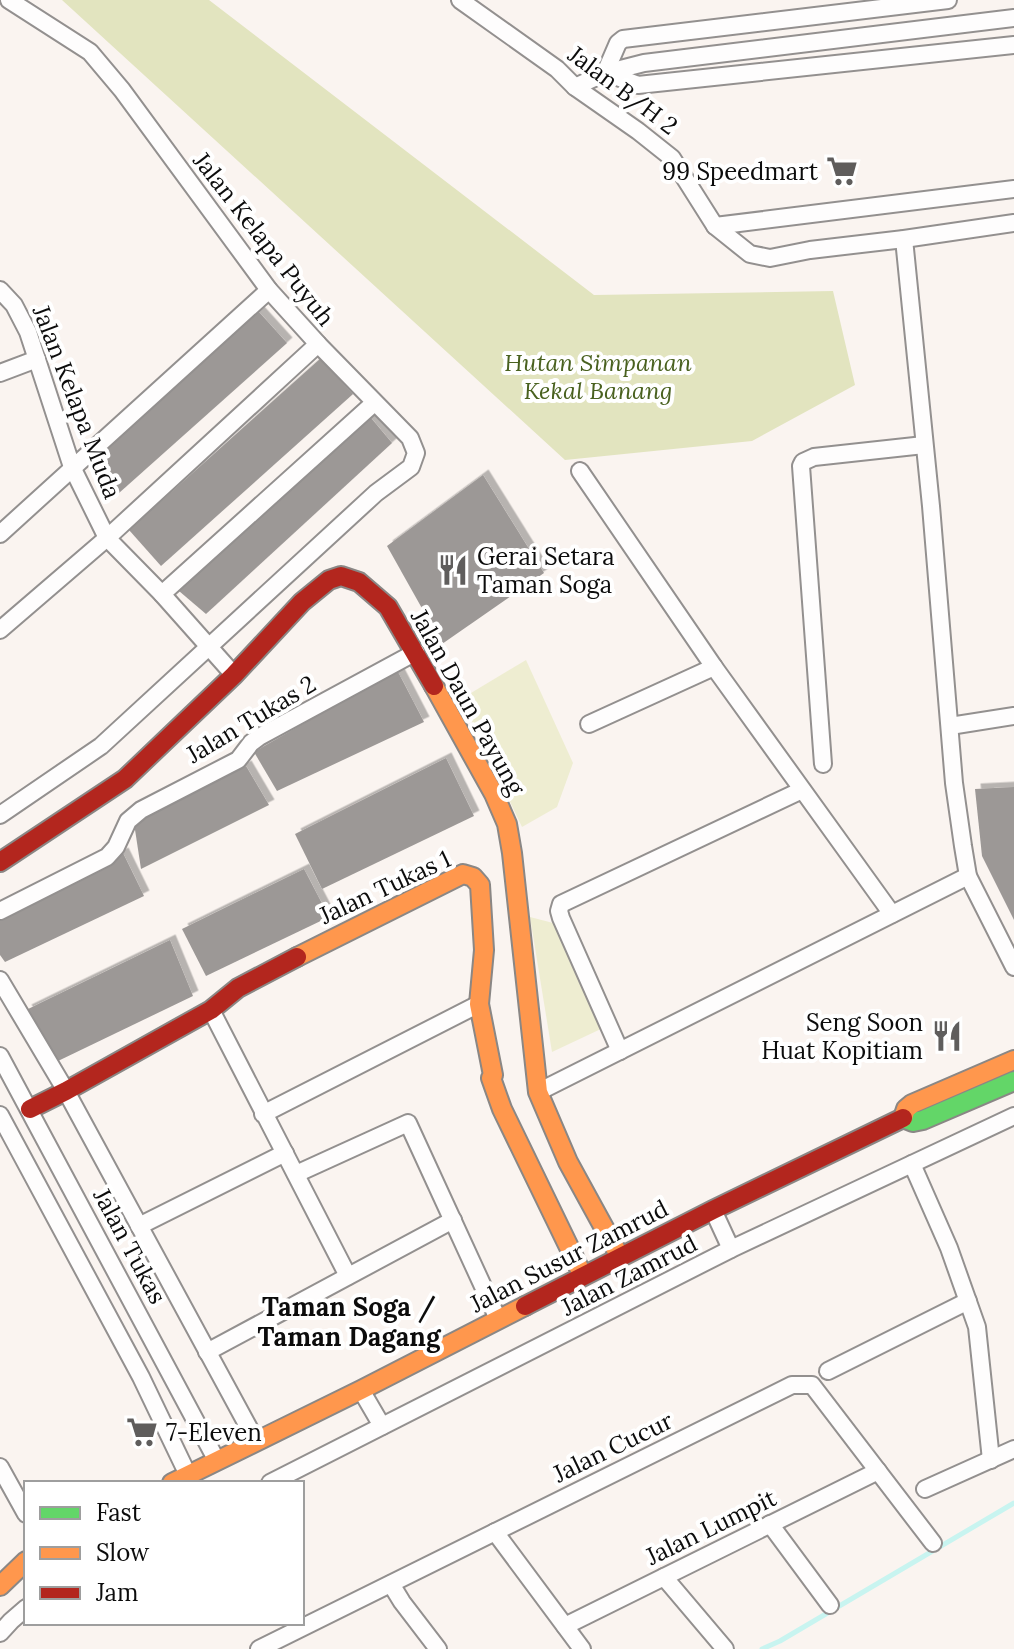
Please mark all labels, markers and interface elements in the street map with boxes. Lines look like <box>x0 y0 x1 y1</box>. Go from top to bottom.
street label: Jalan B/H 2 <box>561 38 684 141</box>
street label: Jalan Kelapa Puyuh <box>186 145 341 332</box>
supermarket icon: 99 Speedmart <box>825 154 859 188</box>
place label: 99 Speedmart <box>662 156 819 187</box>
street label: Jalan Kelapa Muda <box>25 300 128 503</box>
park label: Hutan Simpanan Kekal Banang <box>504 347 692 406</box>
place label: Gerai Setara Taman Soga <box>477 541 615 600</box>
restaurant icon: Gerai Setara Taman Soga <box>436 553 470 587</box>
street label: Jalan Daun Payung <box>404 603 532 801</box>
street label: Jalan Tukas 2 <box>180 668 321 770</box>
street label: Jalan Tukas 1 <box>313 843 456 931</box>
place label: Seng Soon Huat Kopitiam <box>761 1007 923 1066</box>
restaurant icon: Seng Soon Huat Kopitiam <box>930 1019 964 1053</box>
street label: Jalan Tukas <box>86 1182 173 1309</box>
street label: Jalan Susur Zamrud <box>464 1193 673 1320</box>
street label: Jalan Zamrud <box>555 1228 702 1323</box>
district label: Taman Soga / Taman Dagang <box>258 1290 442 1353</box>
street label: Jalan Cucur <box>547 1404 678 1490</box>
supermarket icon: 7-Eleven <box>125 1415 159 1449</box>
place label: 7-Eleven <box>166 1417 262 1448</box>
legend <box>24 1481 304 1625</box>
street label: Jalan Lumpit <box>640 1482 782 1572</box>
text: Fast <box>96 1497 142 1528</box>
text: Slow <box>96 1537 150 1568</box>
text: Jam <box>95 1577 138 1608</box>

